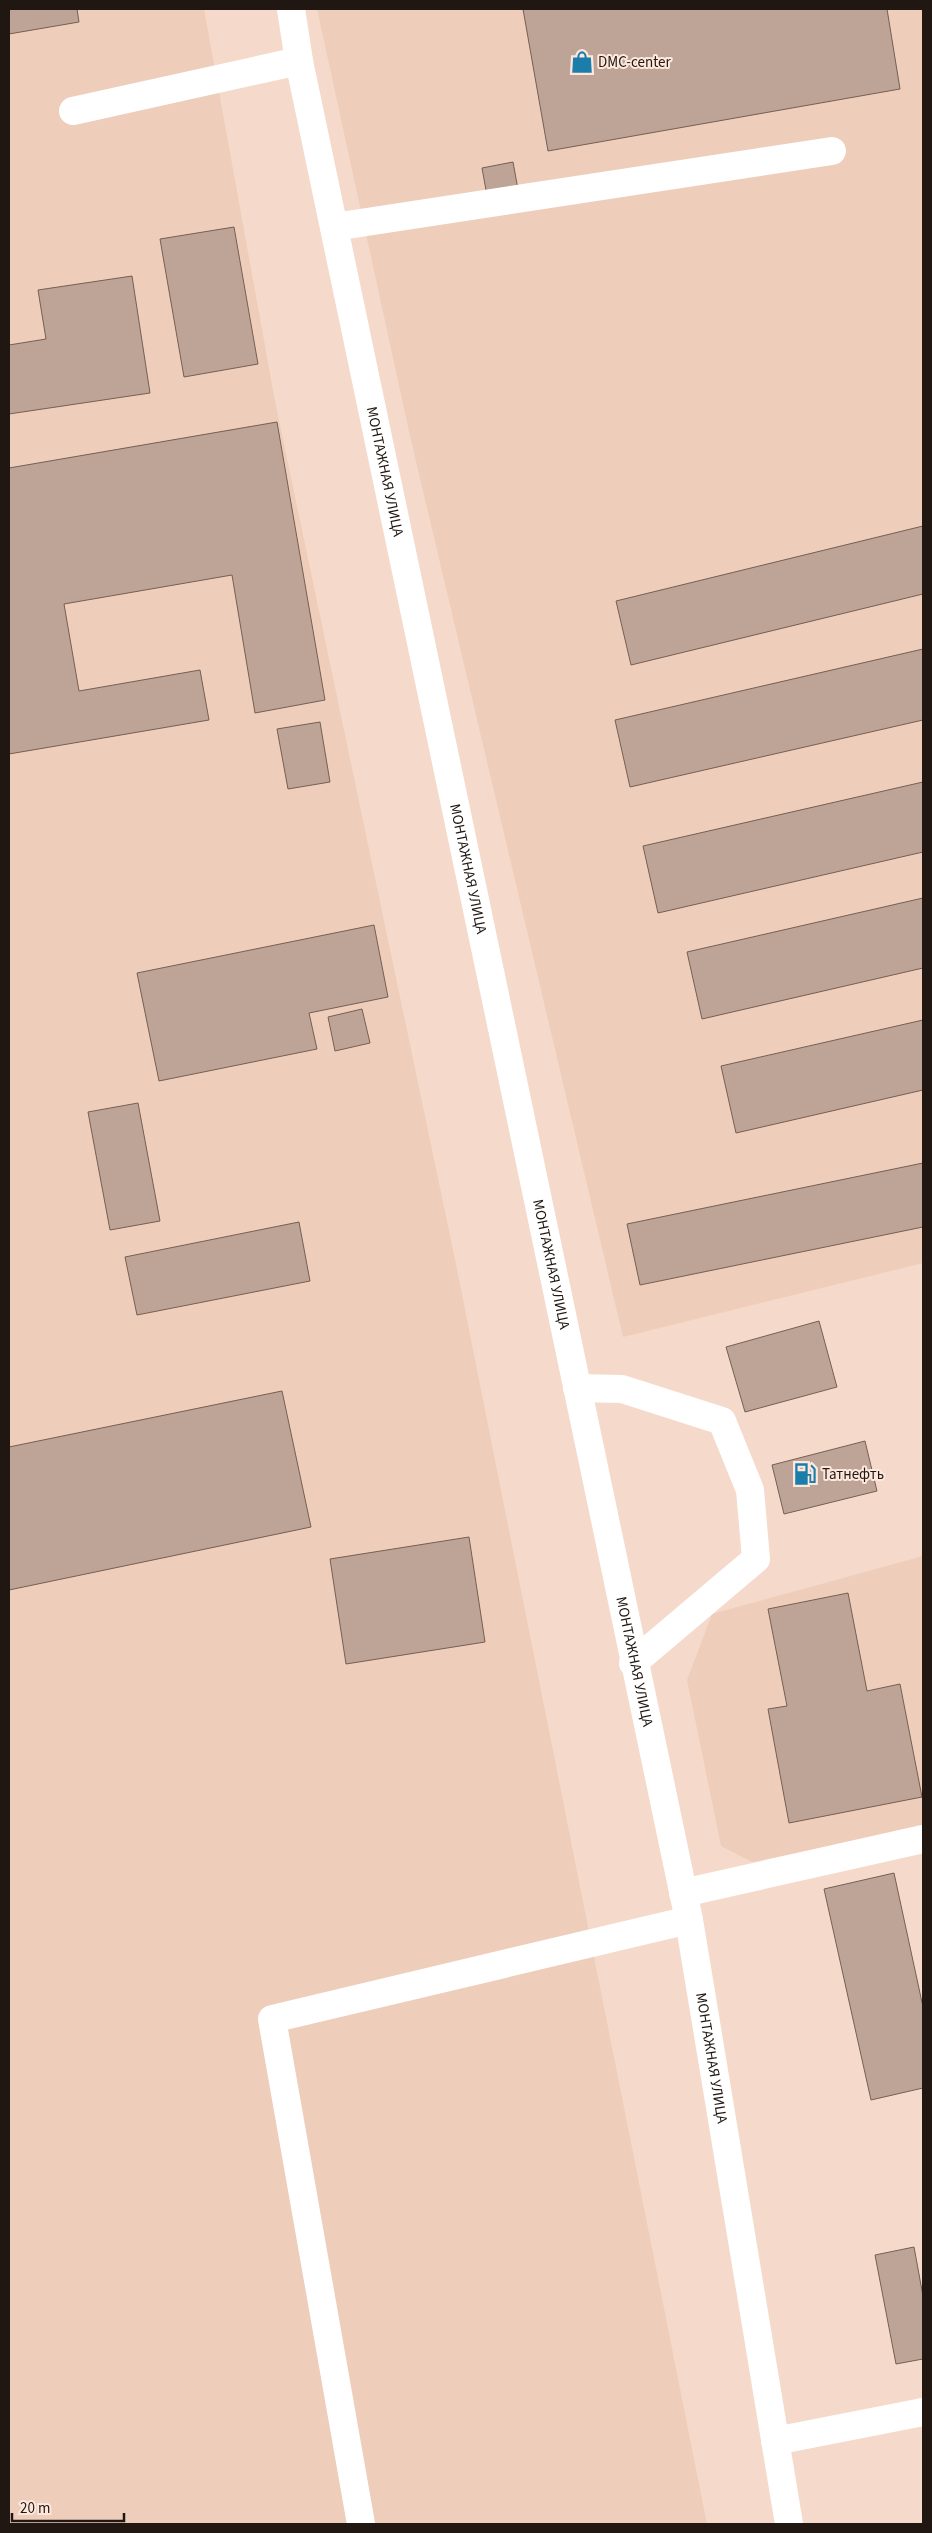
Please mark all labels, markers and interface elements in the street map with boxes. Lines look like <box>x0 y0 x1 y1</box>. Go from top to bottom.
shop icon: DMC-center <box>569 49 595 75</box>
place label: DMC-center <box>598 52 671 73</box>
street label: МОНТАЖНАЯ УЛИЦА <box>361 405 409 539</box>
street label: МОНТАЖНАЯ УЛИЦА <box>445 802 493 937</box>
street label: МОНТАЖНАЯ УЛИЦА <box>528 1197 575 1332</box>
fuel station icon: Татнефть <box>792 1461 818 1487</box>
place label: Татнефть <box>822 1464 884 1485</box>
street label: МОНТАЖНАЯ УЛИЦА <box>611 1595 659 1729</box>
street label: МОНТАЖНАЯ УЛИЦА <box>691 1991 733 2126</box>
scale bar <box>12 2490 125 2522</box>
text: 20 m <box>20 2498 50 2519</box>

